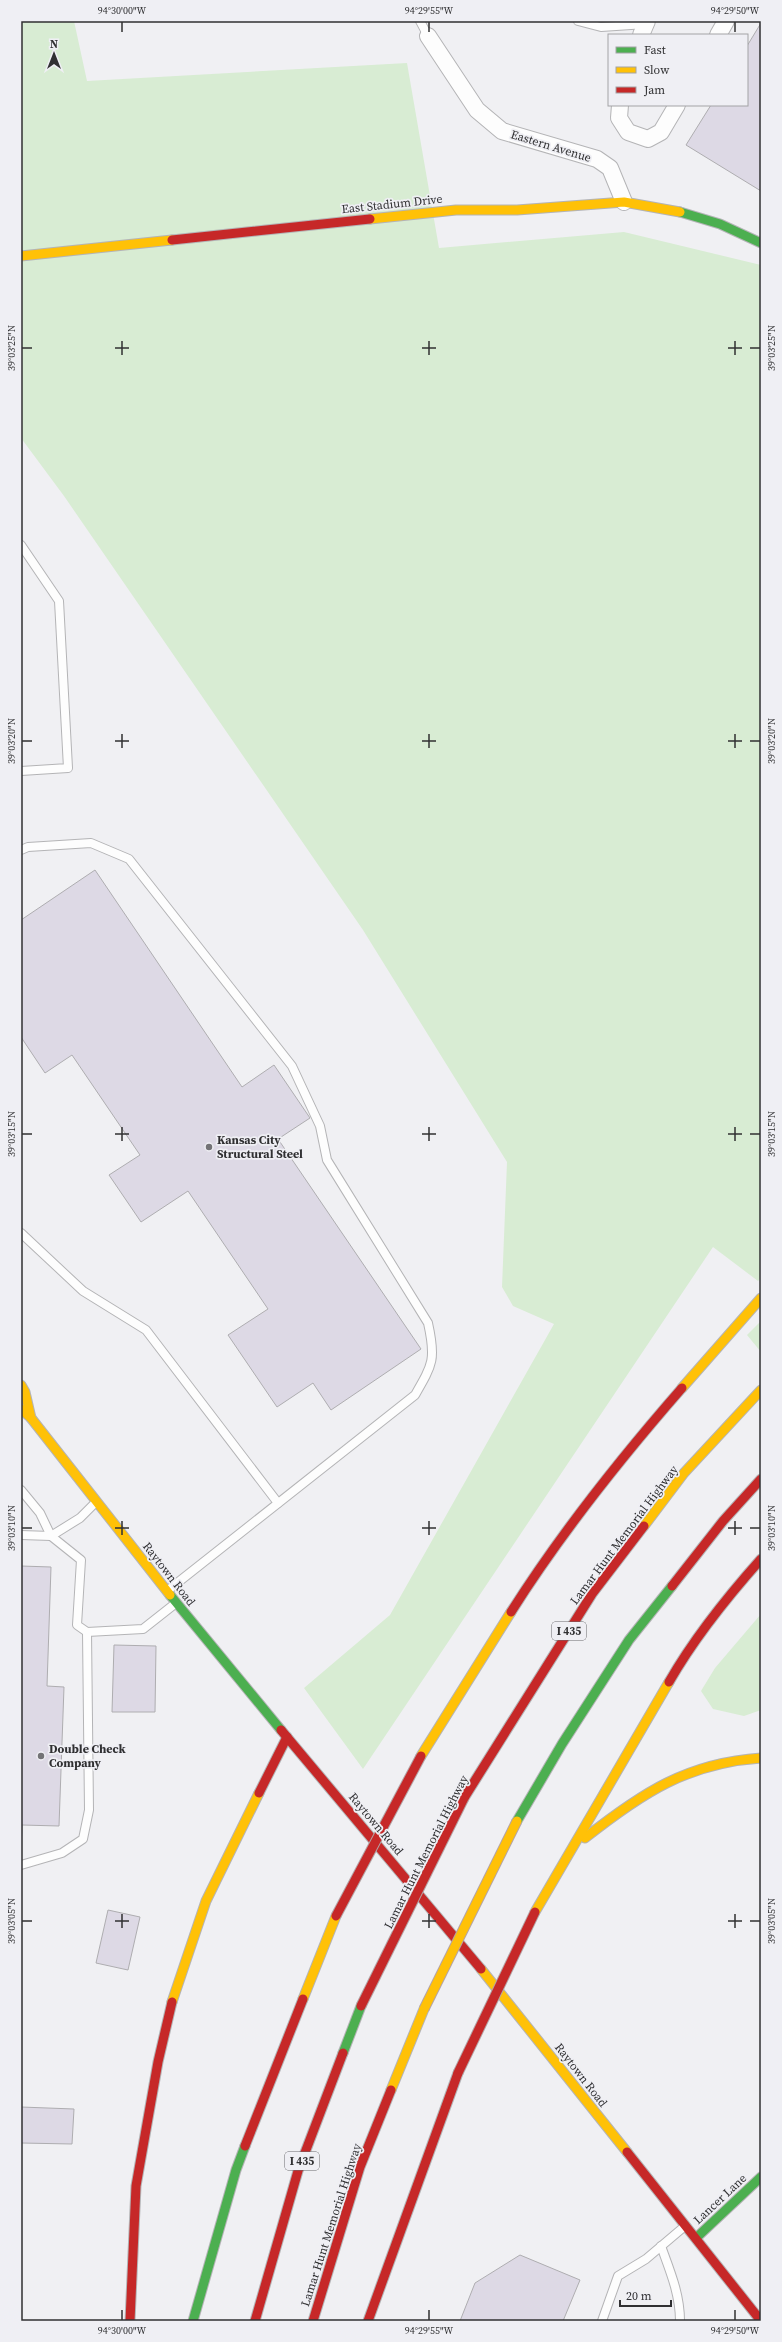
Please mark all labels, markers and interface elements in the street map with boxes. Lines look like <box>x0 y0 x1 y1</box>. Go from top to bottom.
text: 94°30'00"W <box>98 4 147 17</box>
text: 94°29'55"W <box>405 4 454 17</box>
text: 94°29'50"W <box>711 4 760 17</box>
north arrow <box>34 34 74 74</box>
legend <box>608 34 748 106</box>
text: N <box>50 37 58 52</box>
text: Fast <box>644 42 666 58</box>
text: Slow <box>644 62 670 78</box>
text: Jam <box>643 82 665 98</box>
street label: Eastern Avenue <box>509 126 593 166</box>
street label: East Stadium Drive <box>341 191 443 217</box>
text: 39°03'25"N <box>5 325 18 371</box>
text: 39°03'25"N <box>765 325 778 371</box>
text: 39°03'20"N <box>5 718 18 764</box>
text: 39°03'20"N <box>765 718 778 764</box>
text: 39°03'15"N <box>5 1111 18 1157</box>
text: 39°03'15"N <box>765 1111 778 1157</box>
place label: Kansas City Structural Steel <box>217 1132 303 1162</box>
marker: Kansas City Structural Steel <box>204 1142 214 1152</box>
street label: Lamar Hunt Memorial Highway <box>566 1461 682 1608</box>
text: 39°03'10"N <box>5 1505 18 1551</box>
text: 39°03'10"N <box>765 1505 778 1551</box>
street label: Raytown Road <box>139 1539 199 1609</box>
road number: I 435 <box>552 1622 586 1640</box>
place label: Double Check Company <box>49 1741 126 1771</box>
marker: Double Check Company <box>36 1751 46 1761</box>
street label: Lamar Hunt Memorial Highway <box>380 1772 472 1932</box>
street label: Raytown Road <box>345 1789 407 1859</box>
text: 39°03'05"N <box>5 1898 18 1944</box>
text: 39°03'05"N <box>765 1898 778 1944</box>
street label: Raytown Road <box>551 2040 611 2110</box>
street label: Lamar Hunt Memorial Highway <box>297 2141 365 2308</box>
road number: I 435 <box>285 2152 319 2170</box>
street label: Lancer Lane <box>690 2170 750 2228</box>
scale bar <box>620 2282 671 2308</box>
text: 20 m <box>626 2288 652 2304</box>
text: 94°30'00"W <box>98 2324 147 2337</box>
text: 94°29'55"W <box>405 2324 454 2337</box>
text: 94°29'50"W <box>711 2324 760 2337</box>

